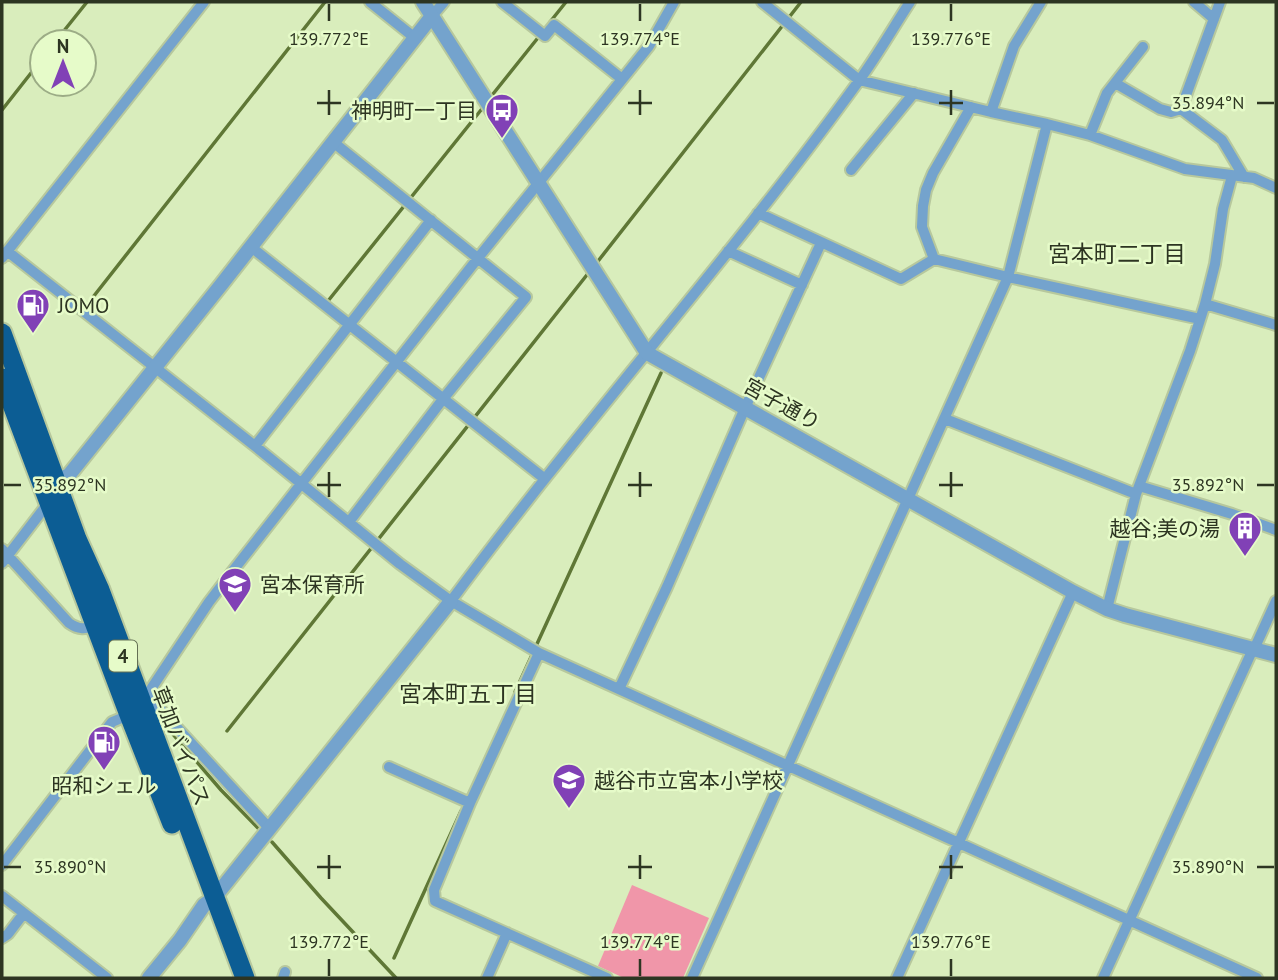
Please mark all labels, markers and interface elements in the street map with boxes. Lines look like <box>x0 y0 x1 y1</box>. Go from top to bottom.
text: 139.772°E <box>289 27 369 50</box>
text: 139.774°E <box>600 27 680 50</box>
text: 139.776°E <box>911 27 991 50</box>
north arrow <box>28 28 98 98</box>
text: N <box>57 34 69 58</box>
bus stop icon: 神明町一丁目 <box>483 91 521 140</box>
text: 35.894°N <box>1172 91 1244 114</box>
place label: 神明町一丁目 <box>351 97 477 124</box>
district label: 宮本町二丁目 <box>1048 239 1186 268</box>
fuel station icon: JOMO <box>14 286 52 335</box>
place label: JOMO <box>57 292 109 319</box>
street label: 宮子通り <box>739 372 825 436</box>
text: 35.892°N <box>34 473 106 496</box>
text: 35.892°N <box>1172 473 1244 496</box>
building icon: 越谷;美の湯 <box>1226 509 1264 558</box>
place label: 越谷;美の湯 <box>1110 515 1220 542</box>
school or university icon: 宮本保育所 <box>216 565 254 614</box>
place label: 宮本保育所 <box>260 571 365 598</box>
road number: 4 <box>109 640 137 671</box>
district label: 宮本町五丁目 <box>399 679 537 708</box>
street label: 草加バイパス <box>146 683 216 809</box>
fuel station icon: 昭和シェル <box>85 723 123 772</box>
school or university icon: 越谷市立宮本小学校 <box>550 761 588 810</box>
place label: 越谷市立宮本小学校 <box>594 767 783 794</box>
place label: 昭和シェル <box>52 772 157 799</box>
text: 35.890°N <box>34 855 106 878</box>
text: 35.890°N <box>1172 855 1244 878</box>
text: 139.772°E <box>289 930 369 953</box>
text: 139.774°E <box>600 930 680 953</box>
text: 139.776°E <box>911 930 991 953</box>

